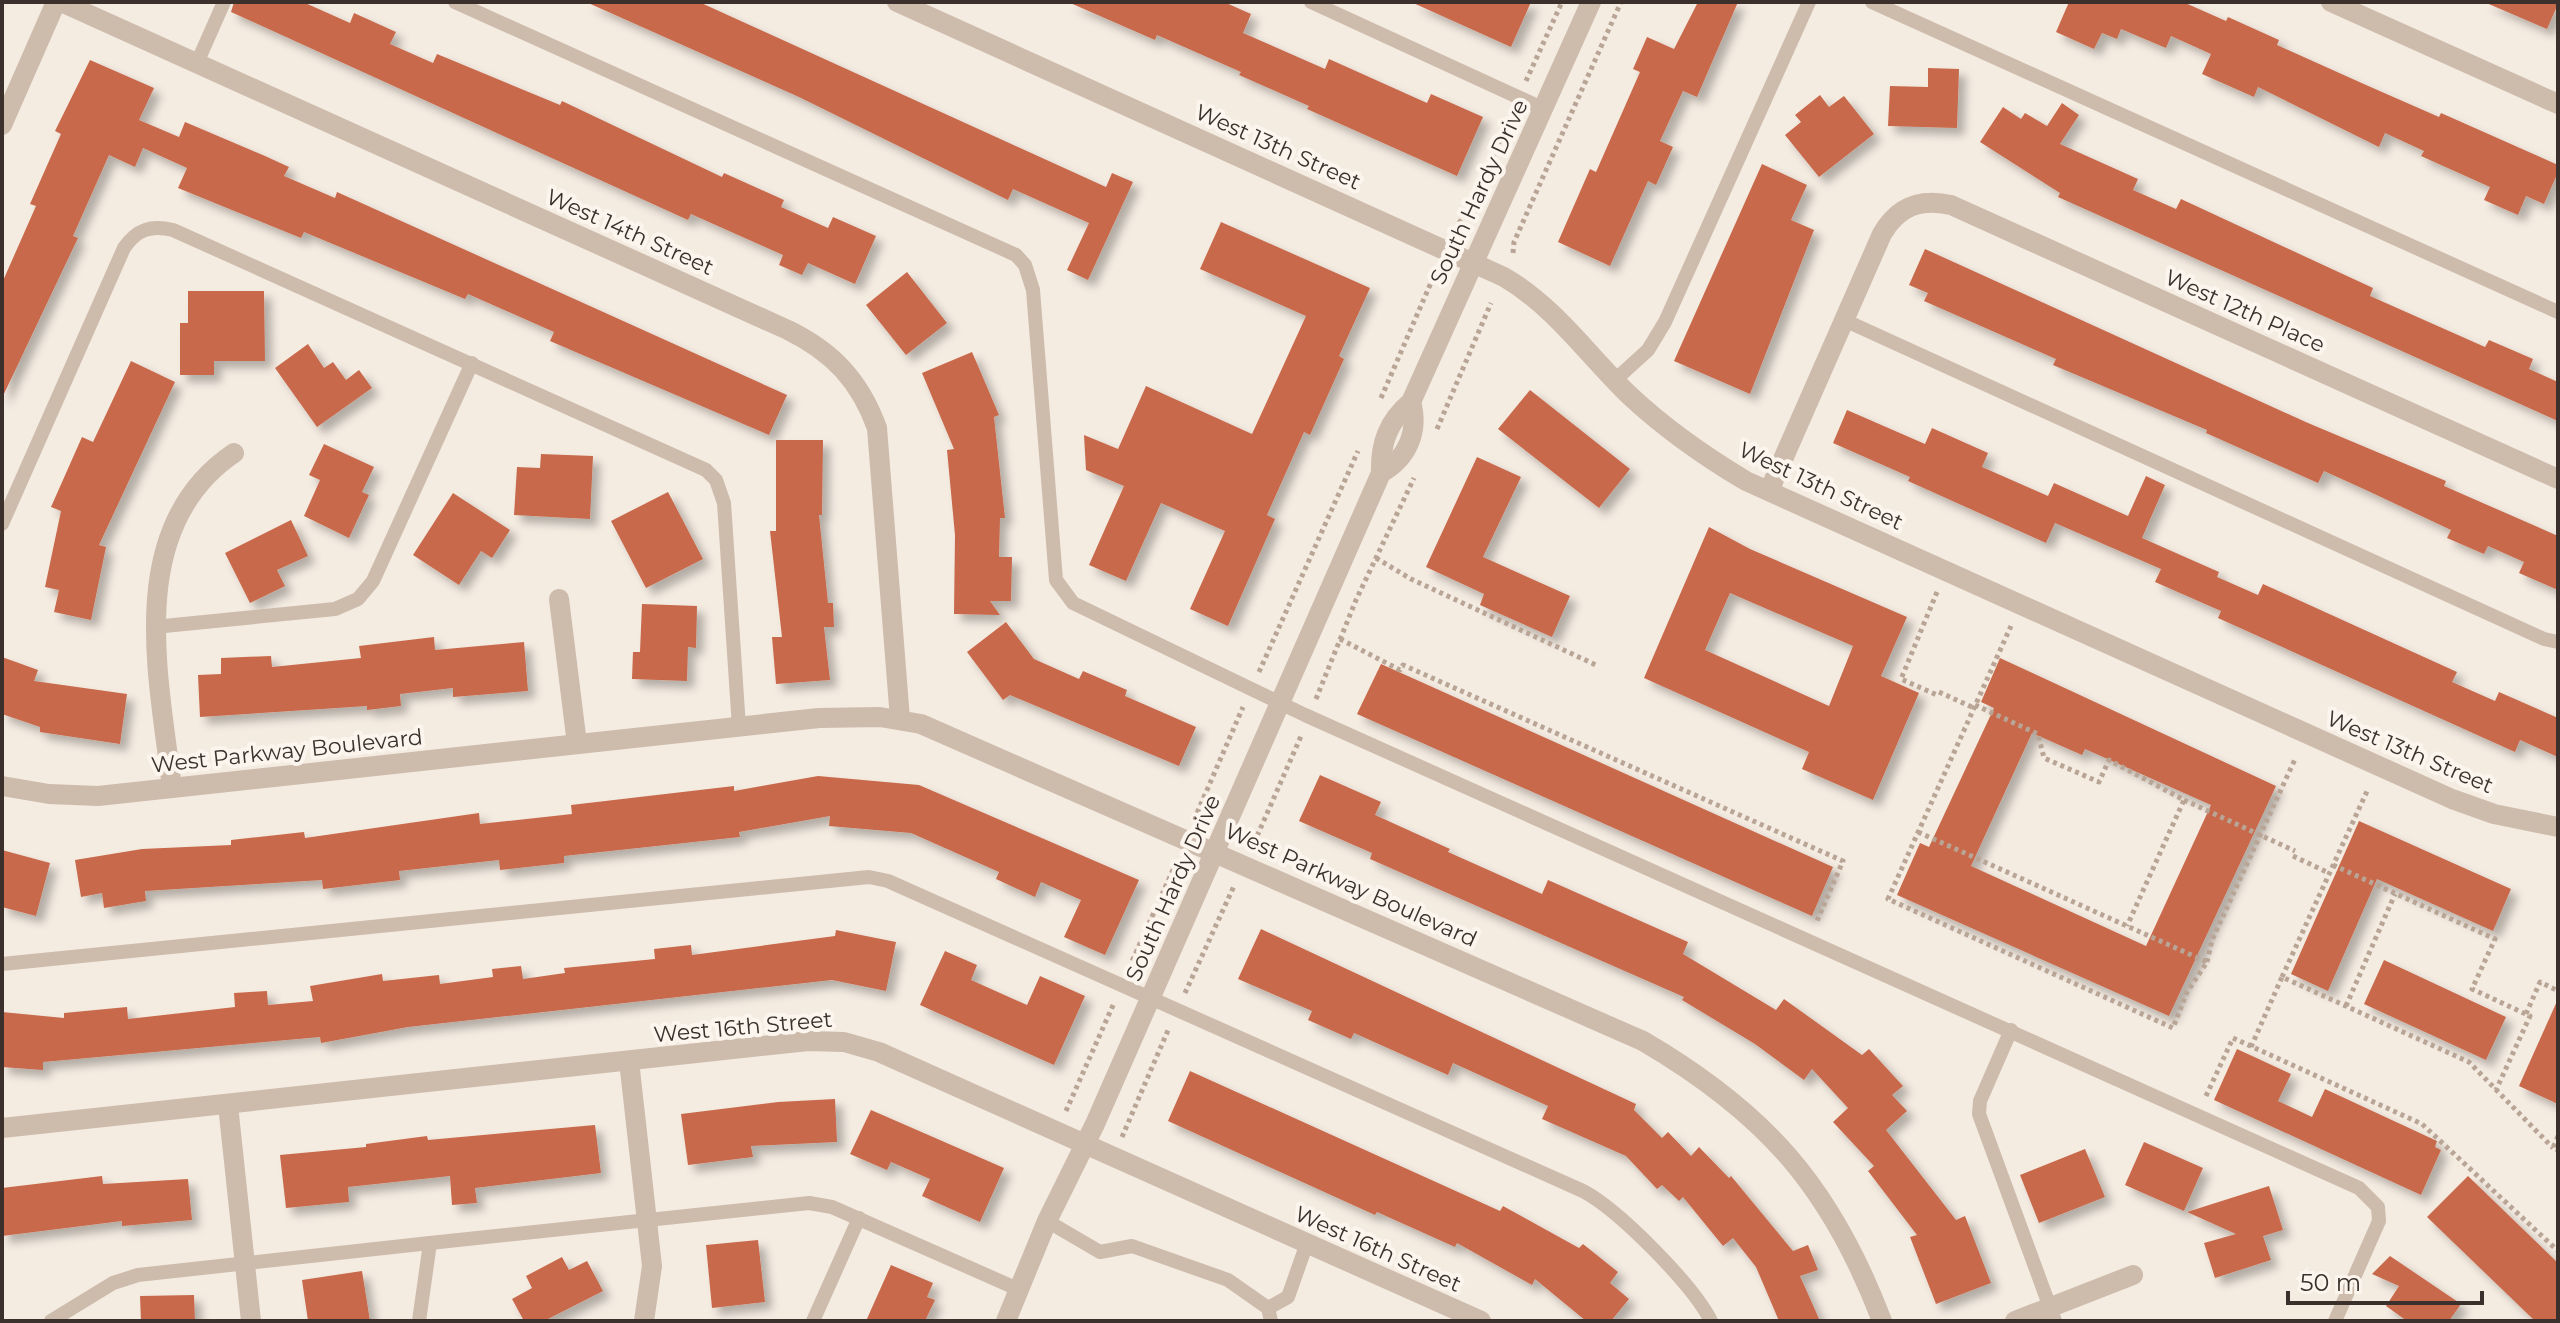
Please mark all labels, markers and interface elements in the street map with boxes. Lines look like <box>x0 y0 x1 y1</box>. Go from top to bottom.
street label: South Hardy Drive <box>1424 95 1534 289</box>
street label: West 13th Street <box>1191 98 1365 196</box>
street label: West 14th Street <box>542 183 718 281</box>
street label: West 12th Place <box>2161 264 2329 358</box>
street label: West 13th Street <box>1734 436 1908 536</box>
street label: West 13th Street <box>2323 705 2497 799</box>
street label: West Parkway Boulevard <box>150 723 424 779</box>
street label: South Hardy Drive <box>1120 791 1226 985</box>
street label: West Parkway Boulevard <box>1221 817 1481 953</box>
street label: West 16th Street <box>652 1006 834 1048</box>
street label: West 16th Street <box>1291 1200 1465 1298</box>
scale bar <box>2288 1255 2482 1305</box>
text: 50 m <box>2300 1268 2361 1297</box>

